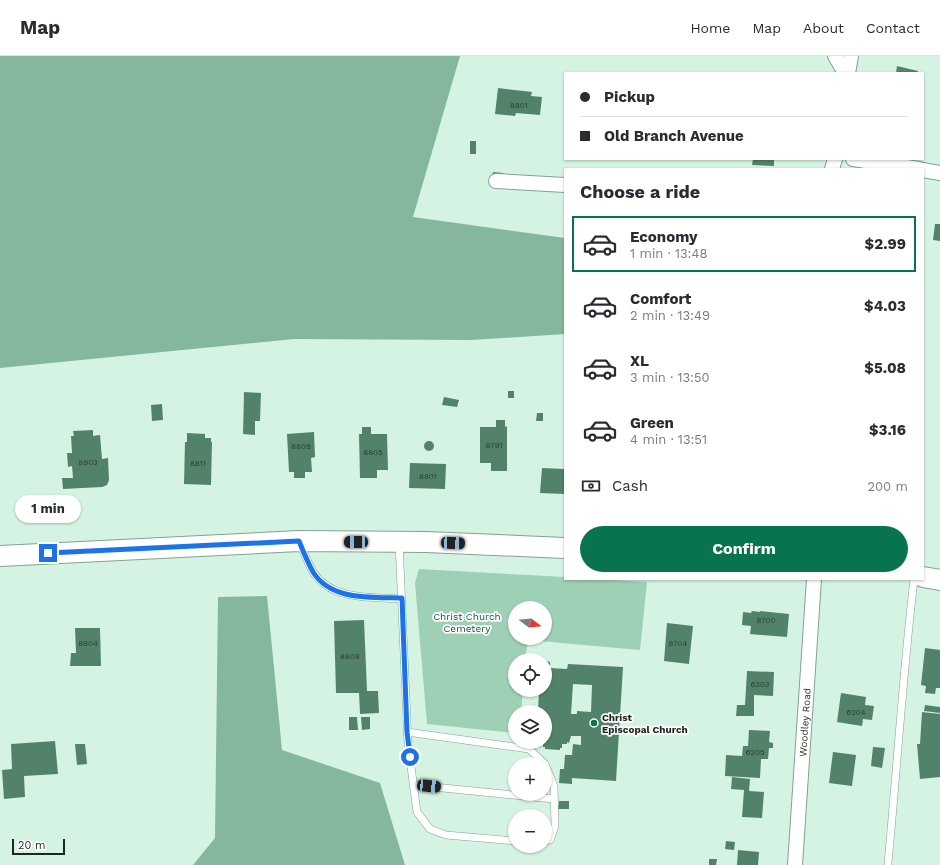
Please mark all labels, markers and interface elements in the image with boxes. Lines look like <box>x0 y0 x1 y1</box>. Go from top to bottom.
text: Map <box>20 16 60 39</box>
text: Home <box>690 20 730 36</box>
text: Map <box>752 20 781 36</box>
text: About <box>803 20 844 36</box>
text: Contact <box>866 20 920 36</box>
text: Pickup <box>604 88 655 106</box>
house number: 8801 <box>510 101 528 110</box>
text: Old Branch Avenue <box>604 127 744 145</box>
text: Choose a ride <box>580 181 700 202</box>
icon: car <box>582 226 618 262</box>
text: Economy <box>630 228 697 246</box>
text: $2.99 <box>865 235 906 253</box>
text: 1 min · 13:48 <box>630 246 707 261</box>
icon: car <box>582 288 618 324</box>
text: Comfort <box>630 290 691 308</box>
text: $4.03 <box>864 297 906 315</box>
text: 2 min · 13:49 <box>630 308 710 323</box>
icon: car <box>582 350 618 386</box>
text: XL <box>630 352 649 370</box>
text: $5.08 <box>864 359 906 377</box>
text: 3 min · 13:50 <box>630 370 710 385</box>
icon: car <box>582 412 618 448</box>
text: Green <box>630 414 674 432</box>
text: $3.16 <box>869 421 906 439</box>
text: 4 min · 13:51 <box>630 432 707 447</box>
house number: 8791 <box>485 441 503 450</box>
house number: 8809 <box>291 442 311 451</box>
house number: 8805 <box>363 448 383 457</box>
house number: 8903 <box>78 458 98 467</box>
house number: 8811 <box>190 459 206 468</box>
house number: 8801 <box>419 472 437 481</box>
icon: cash <box>580 475 602 497</box>
text: Cash <box>612 477 648 495</box>
text: 200 m <box>867 479 908 494</box>
callout: 1 min <box>15 495 81 523</box>
text: 1 min <box>31 501 65 516</box>
button: Confirm <box>580 526 908 572</box>
car <box>344 536 368 548</box>
car <box>441 537 465 549</box>
route end <box>39 544 57 562</box>
north arrow <box>508 601 552 645</box>
map controls <box>508 601 552 853</box>
park label: Christ Church Cemetery <box>433 611 501 634</box>
house number: 8700 <box>757 616 775 625</box>
house number: 8904 <box>78 639 98 648</box>
house number: 8704 <box>669 639 688 648</box>
house number: 8808 <box>340 652 360 661</box>
button: locate <box>508 653 552 697</box>
house number: 6203 <box>750 680 770 689</box>
street label: Woodley Road <box>797 688 812 757</box>
button: layers <box>508 705 552 749</box>
house number: 6204 <box>846 708 866 717</box>
place label: Christ Episcopal Church <box>602 712 688 735</box>
marker: Christ Episcopal Church <box>589 718 599 728</box>
route start <box>401 748 419 766</box>
house number: 6205 <box>745 748 765 757</box>
button: + <box>508 757 552 801</box>
car <box>416 779 442 793</box>
button: − <box>508 809 552 853</box>
scale bar <box>12 837 65 856</box>
text: 20 m <box>18 839 46 852</box>

